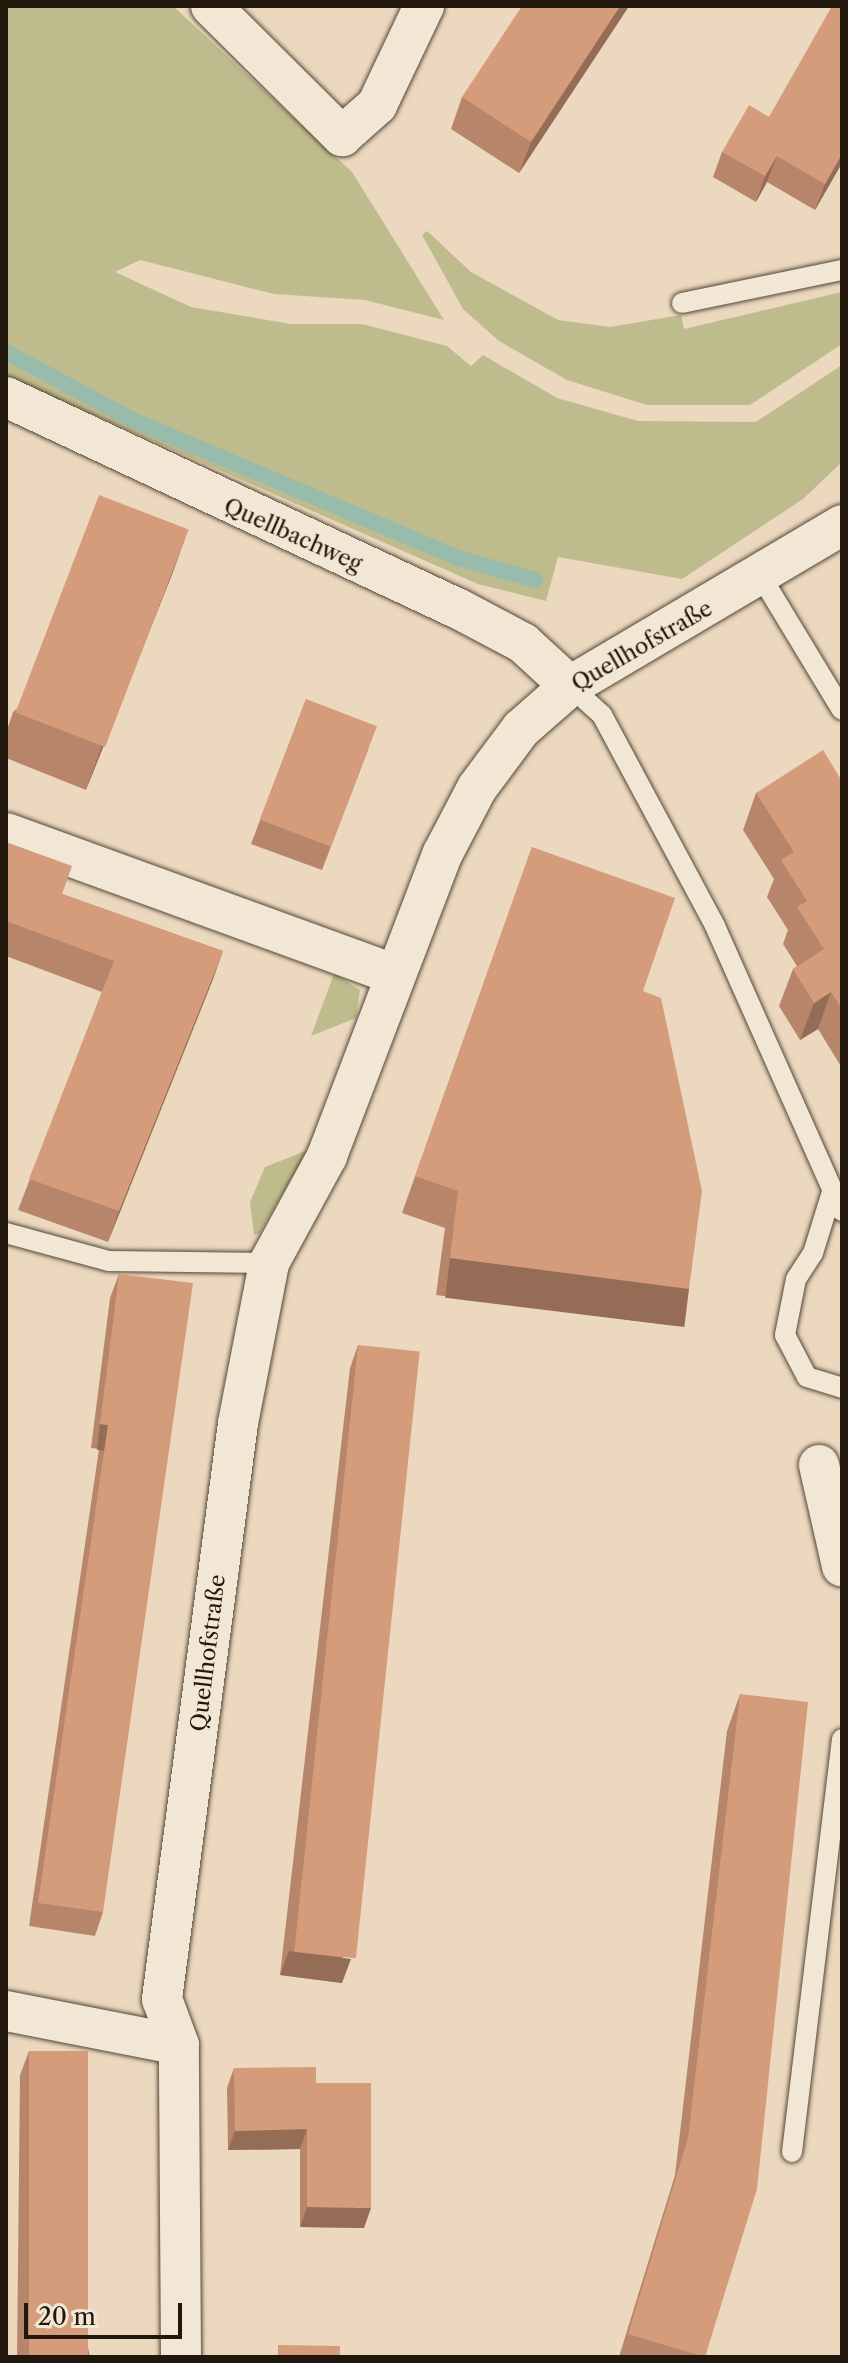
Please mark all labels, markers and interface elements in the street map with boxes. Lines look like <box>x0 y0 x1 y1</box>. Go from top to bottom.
street label: Quellbachweg <box>220 493 366 577</box>
street label: Quellhofstraße <box>567 595 717 697</box>
street label: Quellhofstraße <box>185 1573 231 1733</box>
scale bar <box>28 2287 186 2337</box>
text: 20 m <box>38 2302 96 2331</box>

